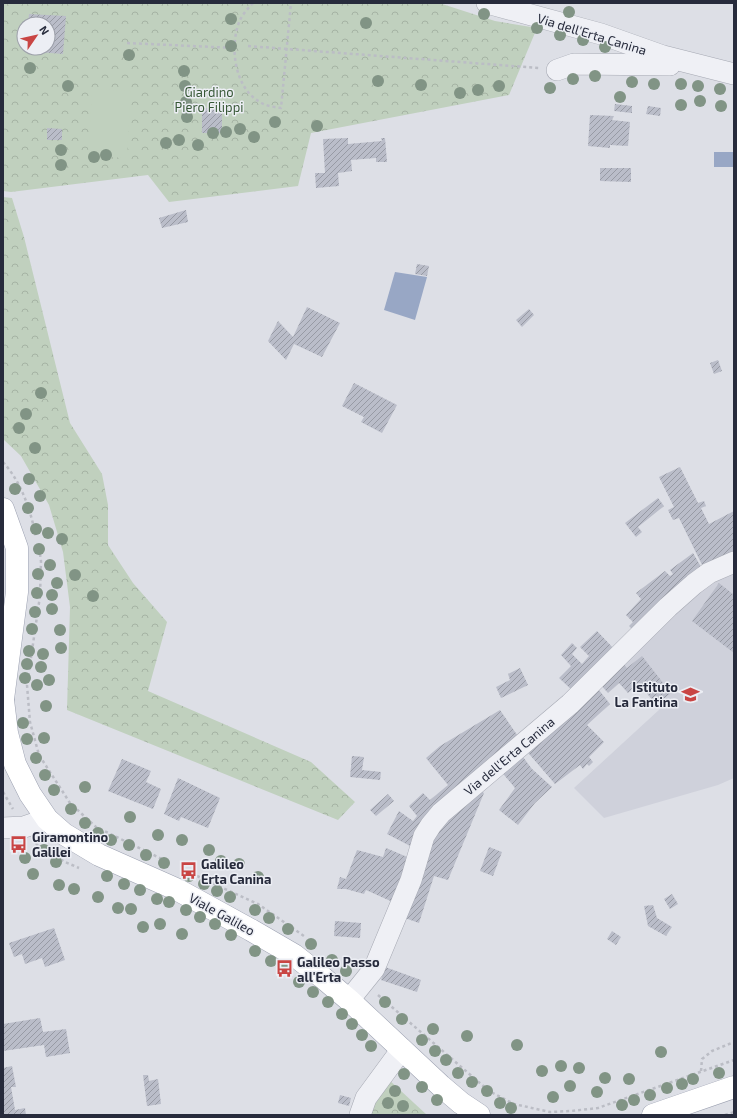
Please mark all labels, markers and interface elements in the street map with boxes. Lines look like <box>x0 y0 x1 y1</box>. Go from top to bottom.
street label: Via dell'Erta Canina <box>535 10 649 58</box>
north arrow <box>16 16 56 56</box>
text: N <box>37 23 52 37</box>
park label: Giardino Piero Filippi <box>175 84 243 115</box>
place label: Istituto La Fantina <box>614 679 678 710</box>
school or university icon: Istituto La Fantina <box>681 684 701 704</box>
street label: Via dell'Erta Canina <box>460 713 558 799</box>
place label: Giramontino Galilei <box>32 829 109 860</box>
bus stop icon: Giramontino Galilei <box>9 834 29 854</box>
place label: Galileo Erta Canina <box>201 856 271 887</box>
bus stop icon: Galileo Erta Canina <box>178 861 198 881</box>
street label: Viale Galileo <box>186 889 258 939</box>
place label: Galileo Passo all'Erta <box>297 954 380 985</box>
bus stop icon: Galileo Passo all'Erta <box>274 959 294 979</box>

